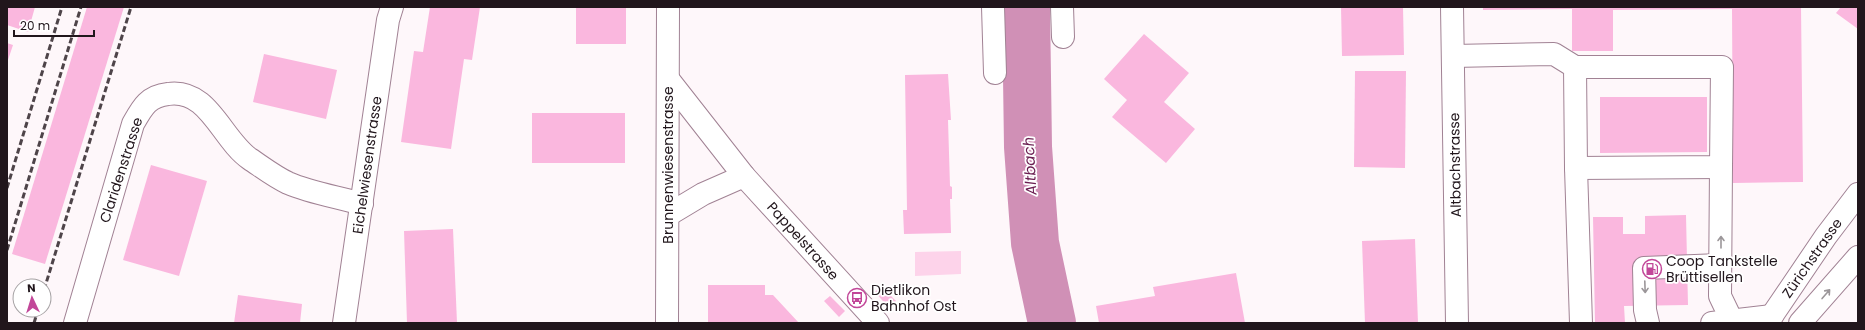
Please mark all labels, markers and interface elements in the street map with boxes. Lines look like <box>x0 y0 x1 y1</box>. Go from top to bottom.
scale bar <box>14 12 94 38</box>
text: 20 m <box>20 17 50 34</box>
street label: Brunnenwiesenstrasse <box>658 86 678 244</box>
street label: Eichelwiesenstrasse <box>347 94 387 235</box>
street label: Altbachstrasse <box>1444 112 1466 218</box>
street label: Claridenstrasse <box>95 114 148 225</box>
water label: Altbach <box>1017 136 1042 197</box>
street label: Pappelstrasse <box>762 198 844 285</box>
street label: Zürichstrasse <box>1777 214 1847 302</box>
one-way arrow <box>1717 236 1725 249</box>
place label: Coop Tankstelle Brüttisellen <box>1666 251 1778 287</box>
fuel station icon: Coop Tankstelle Brüttisellen <box>1641 258 1663 280</box>
north arrow <box>12 278 52 318</box>
text: N <box>27 280 36 296</box>
place label: Dietlikon Bahnhof Ost <box>871 280 957 316</box>
one-way arrow <box>1641 280 1649 293</box>
bus stop icon: Dietlikon Bahnhof Ost <box>846 287 868 309</box>
one-way arrow <box>1821 289 1831 299</box>

